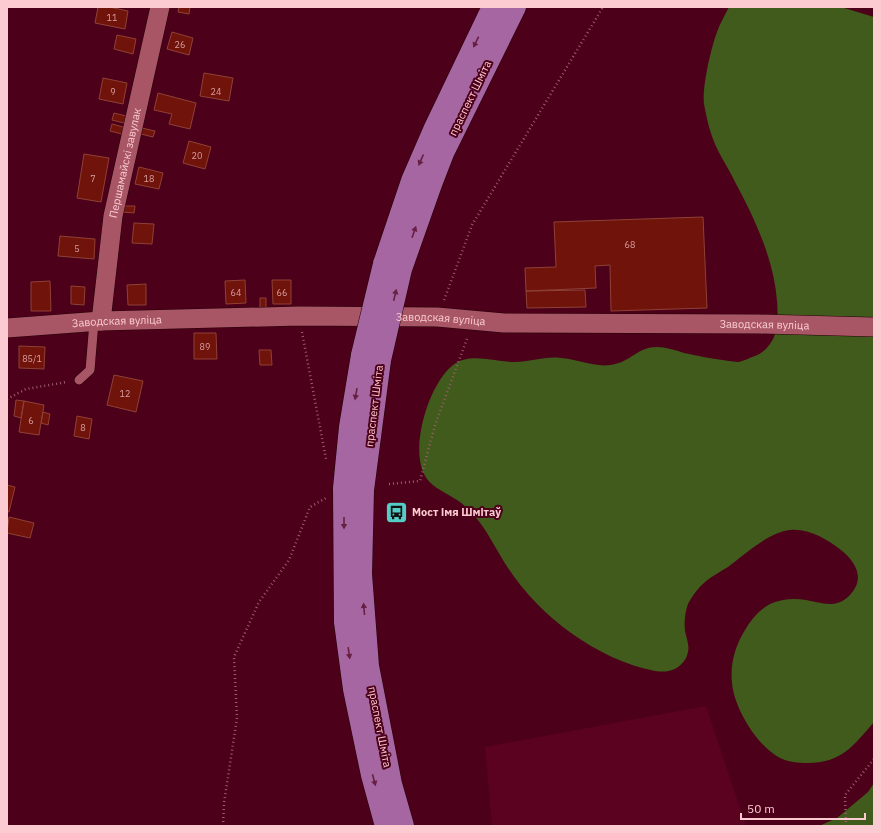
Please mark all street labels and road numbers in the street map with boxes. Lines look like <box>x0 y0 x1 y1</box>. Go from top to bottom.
street label: праспект Шміта <box>446 58 494 138</box>
street label: Першамайскі завулак <box>106 107 144 219</box>
street label: Заводская вуліца <box>396 310 486 328</box>
street label: Заводская вуліца <box>71 312 162 330</box>
street label: Заводская вуліца <box>719 317 810 332</box>
street label: праспект Шміта <box>362 364 386 448</box>
street label: праспект Шміта <box>365 685 395 769</box>

